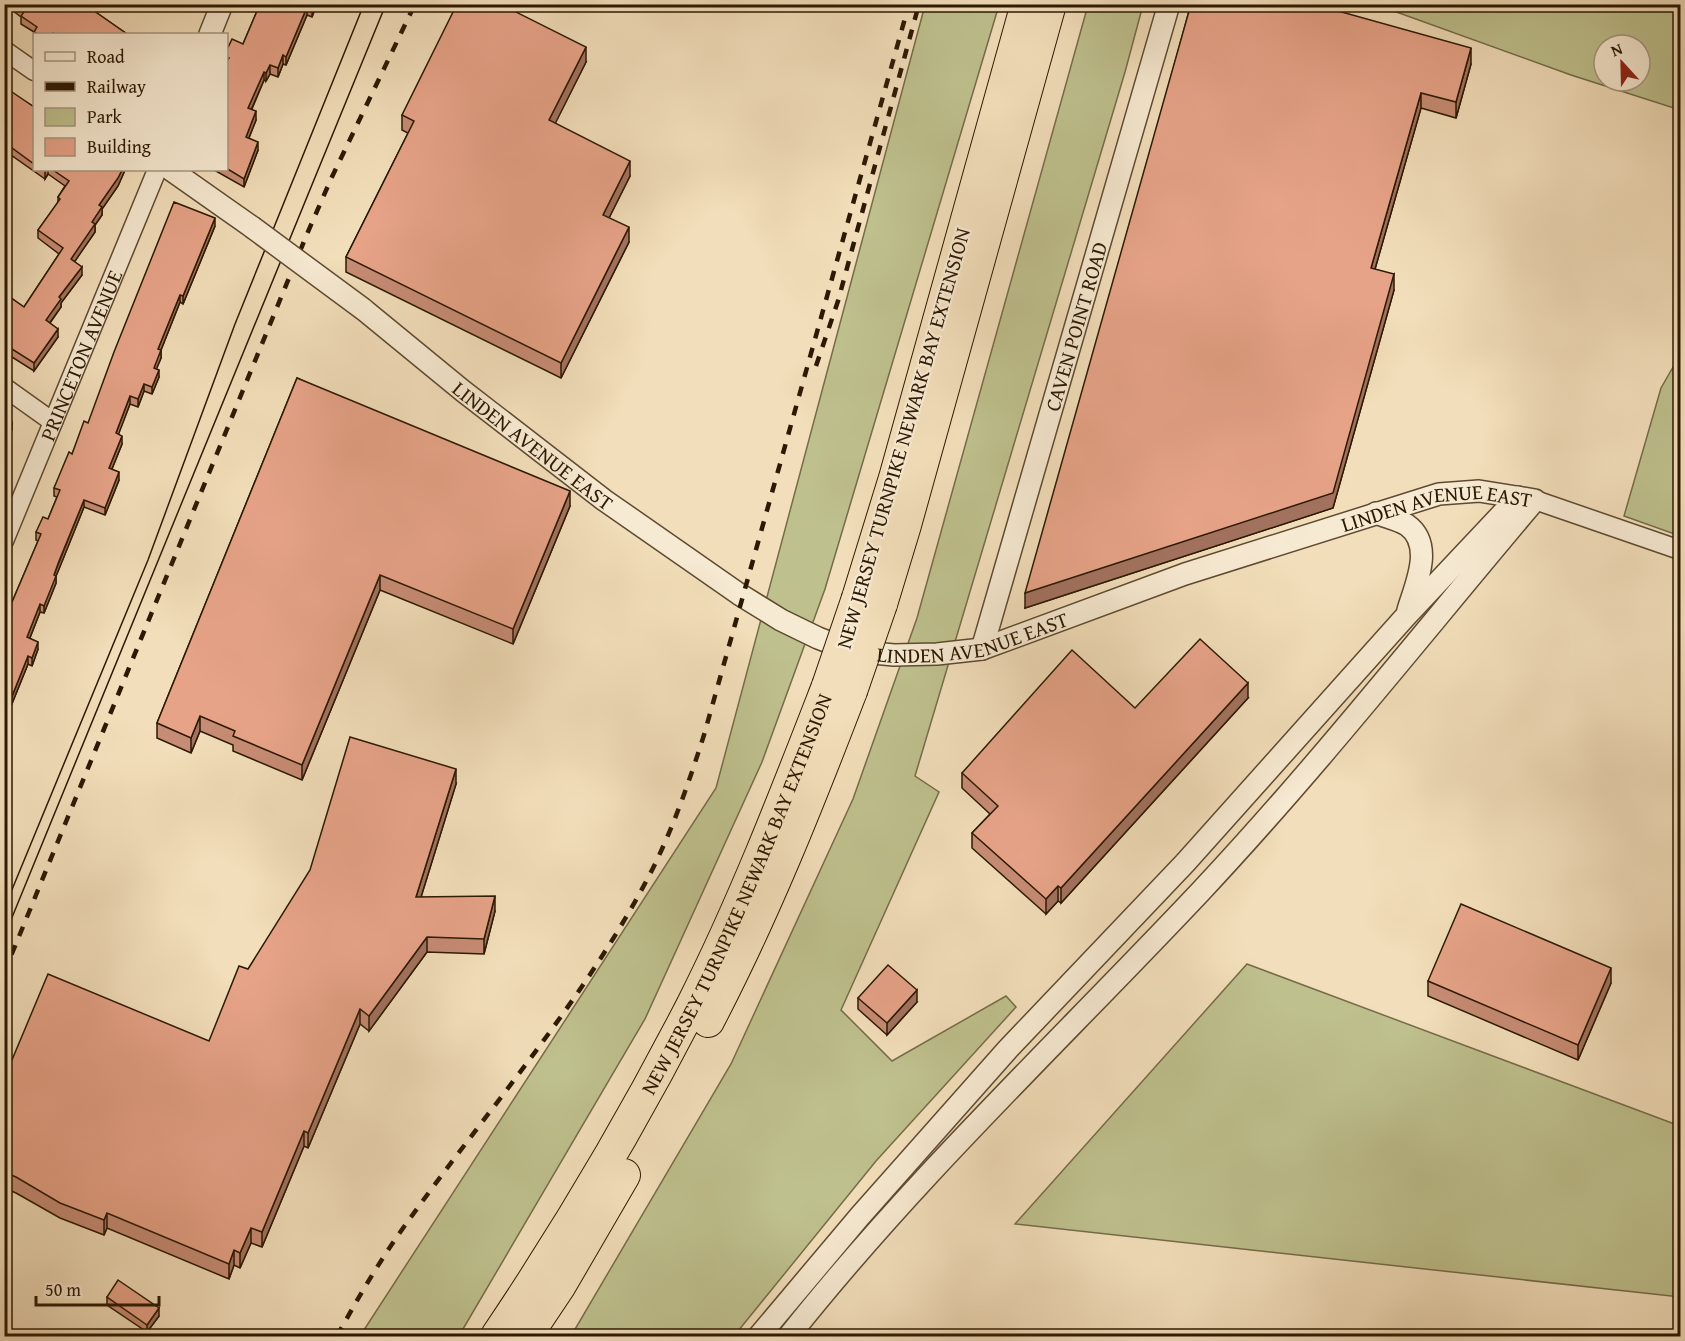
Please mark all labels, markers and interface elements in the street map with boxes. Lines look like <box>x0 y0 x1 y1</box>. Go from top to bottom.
legend <box>33 33 228 171</box>
north arrow <box>1592 33 1652 93</box>
text: N <box>1607 36 1626 62</box>
text: Road <box>87 43 125 70</box>
text: Railway <box>87 73 146 100</box>
text: Park <box>87 103 123 130</box>
text: Building <box>87 133 151 160</box>
street label: NEW JERSEY TURNPIKE NEWARK BAY EXTENSION <box>828 224 978 652</box>
street label: CAVEN POINT ROAD <box>1036 238 1115 415</box>
street label: PRINCETON AVENUE <box>32 265 130 445</box>
street label: LINDEN AVENUE EAST <box>446 373 620 518</box>
street label: LINDEN AVENUE EAST <box>1337 475 1535 539</box>
street label: LINDEN AVENUE EAST <box>875 603 1072 671</box>
street label: NEW JERSEY TURNPIKE NEWARK BAY EXTENSION <box>632 689 839 1100</box>
scale bar <box>36 1269 159 1307</box>
text: 50 m <box>45 1276 81 1303</box>

